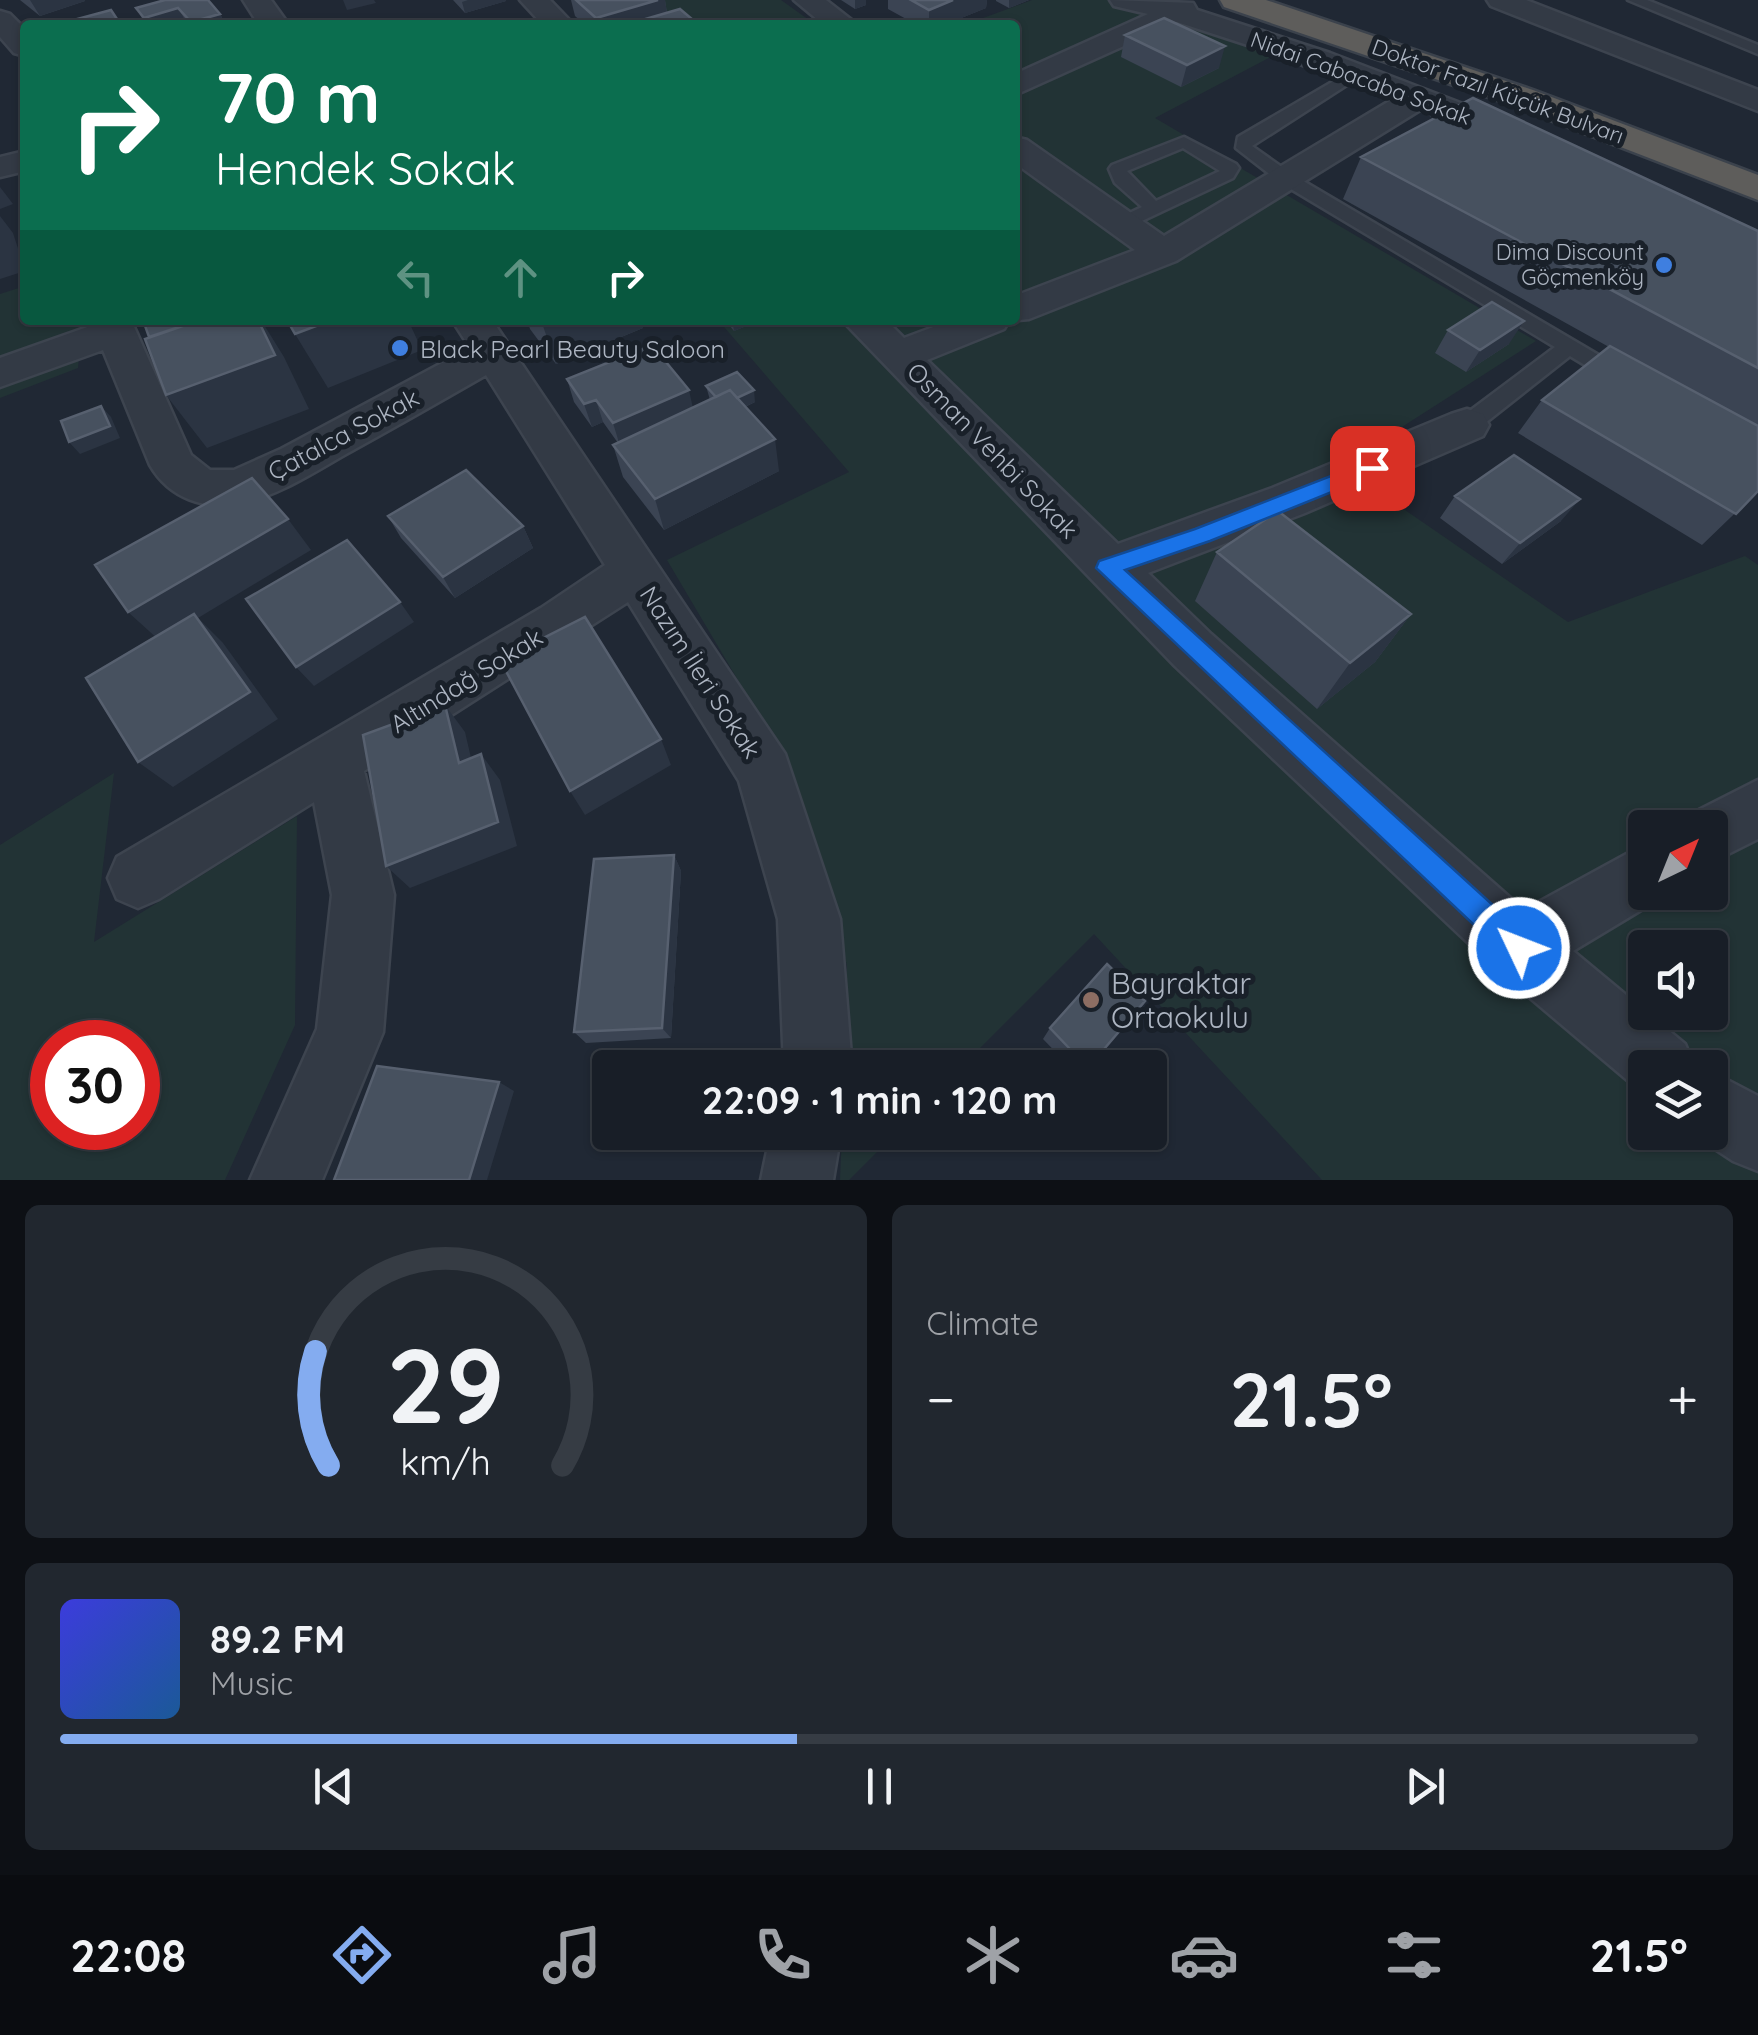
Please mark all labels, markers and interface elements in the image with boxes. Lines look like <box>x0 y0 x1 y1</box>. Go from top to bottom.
street label: Nidai Cabacaba Sokak <box>1247 25 1475 131</box>
street label: Doktor Fazıl Küçük Bulvarı <box>1368 32 1628 150</box>
text: 70 m <box>215 53 381 141</box>
icon: right <box>50 60 180 190</box>
text: Hendek Sokak <box>215 140 516 196</box>
place label: Dima Discount Göçmenköy <box>1496 238 1644 291</box>
icon: left <box>388 250 443 305</box>
icon: ahead <box>493 250 548 305</box>
icon: right <box>598 250 653 305</box>
marker: Dima Discount Göçmenköy <box>1653 254 1675 276</box>
place label: Black Pearl Beauty Saloon <box>420 333 725 364</box>
marker: Black Pearl Beauty Saloon <box>389 337 411 359</box>
street label: Osman Vehbi Sokak <box>901 356 1085 544</box>
street label: Çatalca Sokak <box>262 381 424 487</box>
pin <box>1330 426 1415 511</box>
icon: arrive <box>1345 441 1400 496</box>
street label: Nazım İleri Sokak <box>634 580 768 764</box>
street label: Altındağ Sokak <box>384 621 548 739</box>
north arrow <box>1628 810 1728 910</box>
map controls <box>1628 810 1728 1150</box>
position arrow <box>1467 896 1571 1000</box>
button: sound <box>1628 930 1728 1030</box>
place label: Bayraktar Ortaokulu <box>1111 964 1252 1036</box>
marker: Bayraktar Ortaokulu <box>1080 989 1102 1011</box>
speed limit sign: 30 <box>30 1020 160 1150</box>
button: layers <box>1628 1050 1728 1150</box>
text: 22:09 · 1 min · 120 m <box>702 1076 1057 1124</box>
text: Climate <box>927 1303 1039 1343</box>
text: 29 <box>387 1319 505 1449</box>
text: 21.5° <box>1229 1352 1393 1446</box>
text: − <box>927 1364 955 1433</box>
text: + <box>1667 1364 1698 1433</box>
text: km/h <box>400 1439 491 1484</box>
text: 89.2 FM <box>210 1615 345 1663</box>
text: Music <box>210 1663 293 1703</box>
icon: previous <box>306 1759 361 1814</box>
icon: pause <box>852 1759 907 1814</box>
icon: next <box>1398 1759 1453 1814</box>
icon: directions <box>327 1920 397 1990</box>
icon: music <box>537 1920 607 1990</box>
icon: phone <box>748 1920 818 1990</box>
icon: climate <box>958 1920 1028 1990</box>
icon: car <box>1169 1920 1239 1990</box>
icon: filters <box>1379 1920 1449 1990</box>
text: 22:08 <box>70 1927 186 1983</box>
text: 21.5° <box>1590 1927 1688 1983</box>

